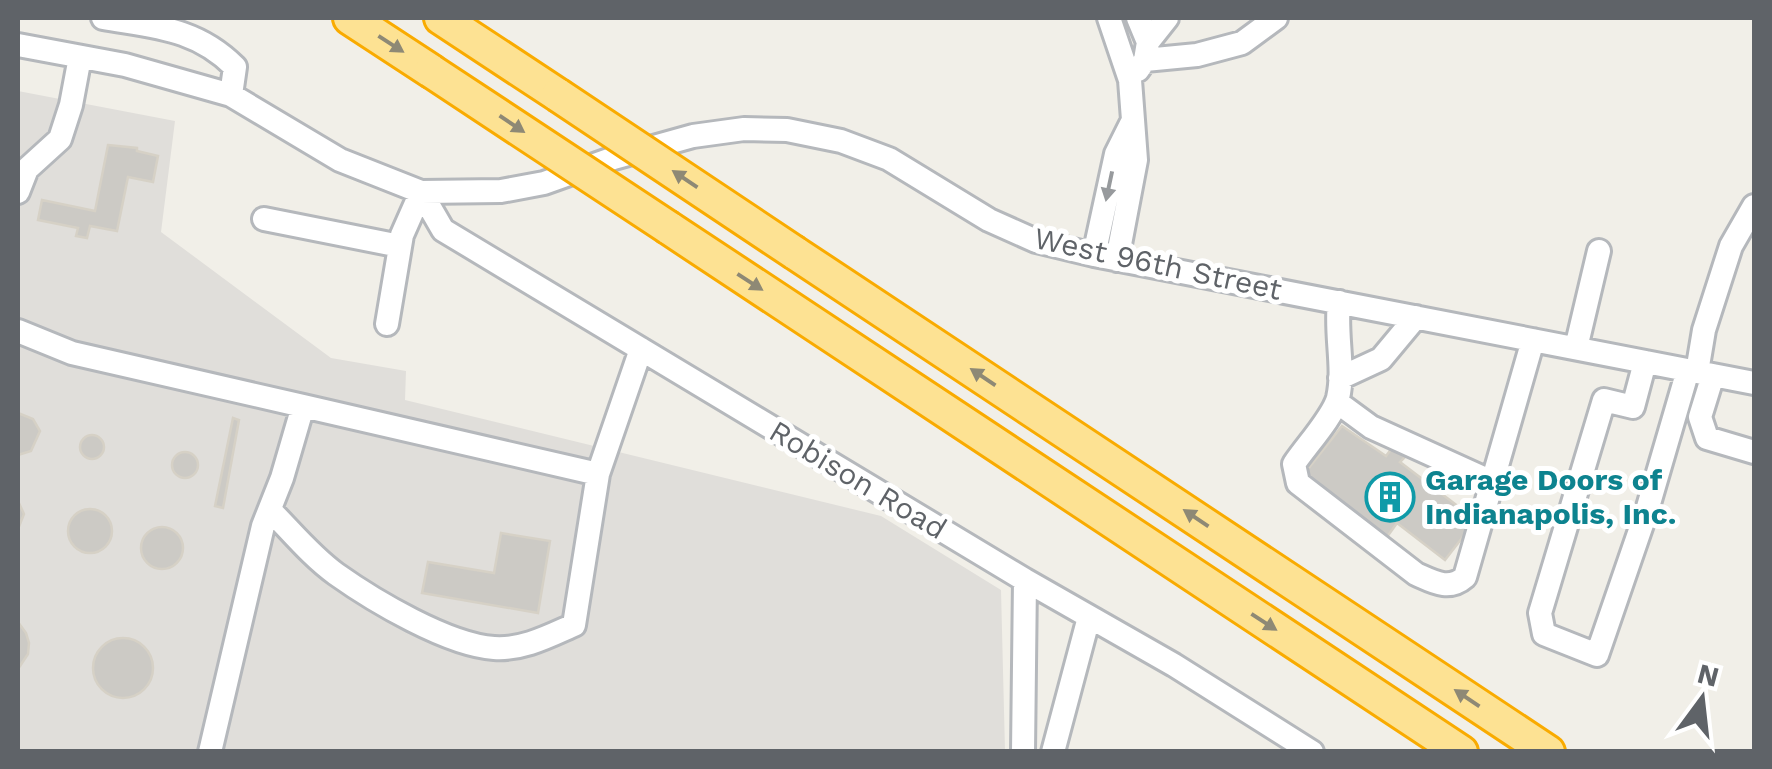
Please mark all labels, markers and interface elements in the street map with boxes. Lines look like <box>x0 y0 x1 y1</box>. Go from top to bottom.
one-way arrow <box>377 34 404 53</box>
one-way arrow <box>499 115 526 133</box>
one-way arrow <box>671 171 699 189</box>
one-way arrow <box>1100 171 1116 202</box>
street label: West 96th Street <box>1031 220 1285 307</box>
one-way arrow <box>736 272 763 290</box>
one-way arrow <box>970 368 997 387</box>
street label: Robison Road <box>763 413 953 546</box>
place label: Garage Doors of Indianapolis, Inc. <box>1425 462 1676 531</box>
building icon: Garage Doors of Indianapolis, Inc. <box>1364 471 1416 523</box>
one-way arrow <box>1182 509 1209 528</box>
one-way arrow <box>1251 612 1278 630</box>
north arrow <box>1652 649 1752 749</box>
text: N <box>1694 657 1723 694</box>
one-way arrow <box>1453 689 1480 707</box>

